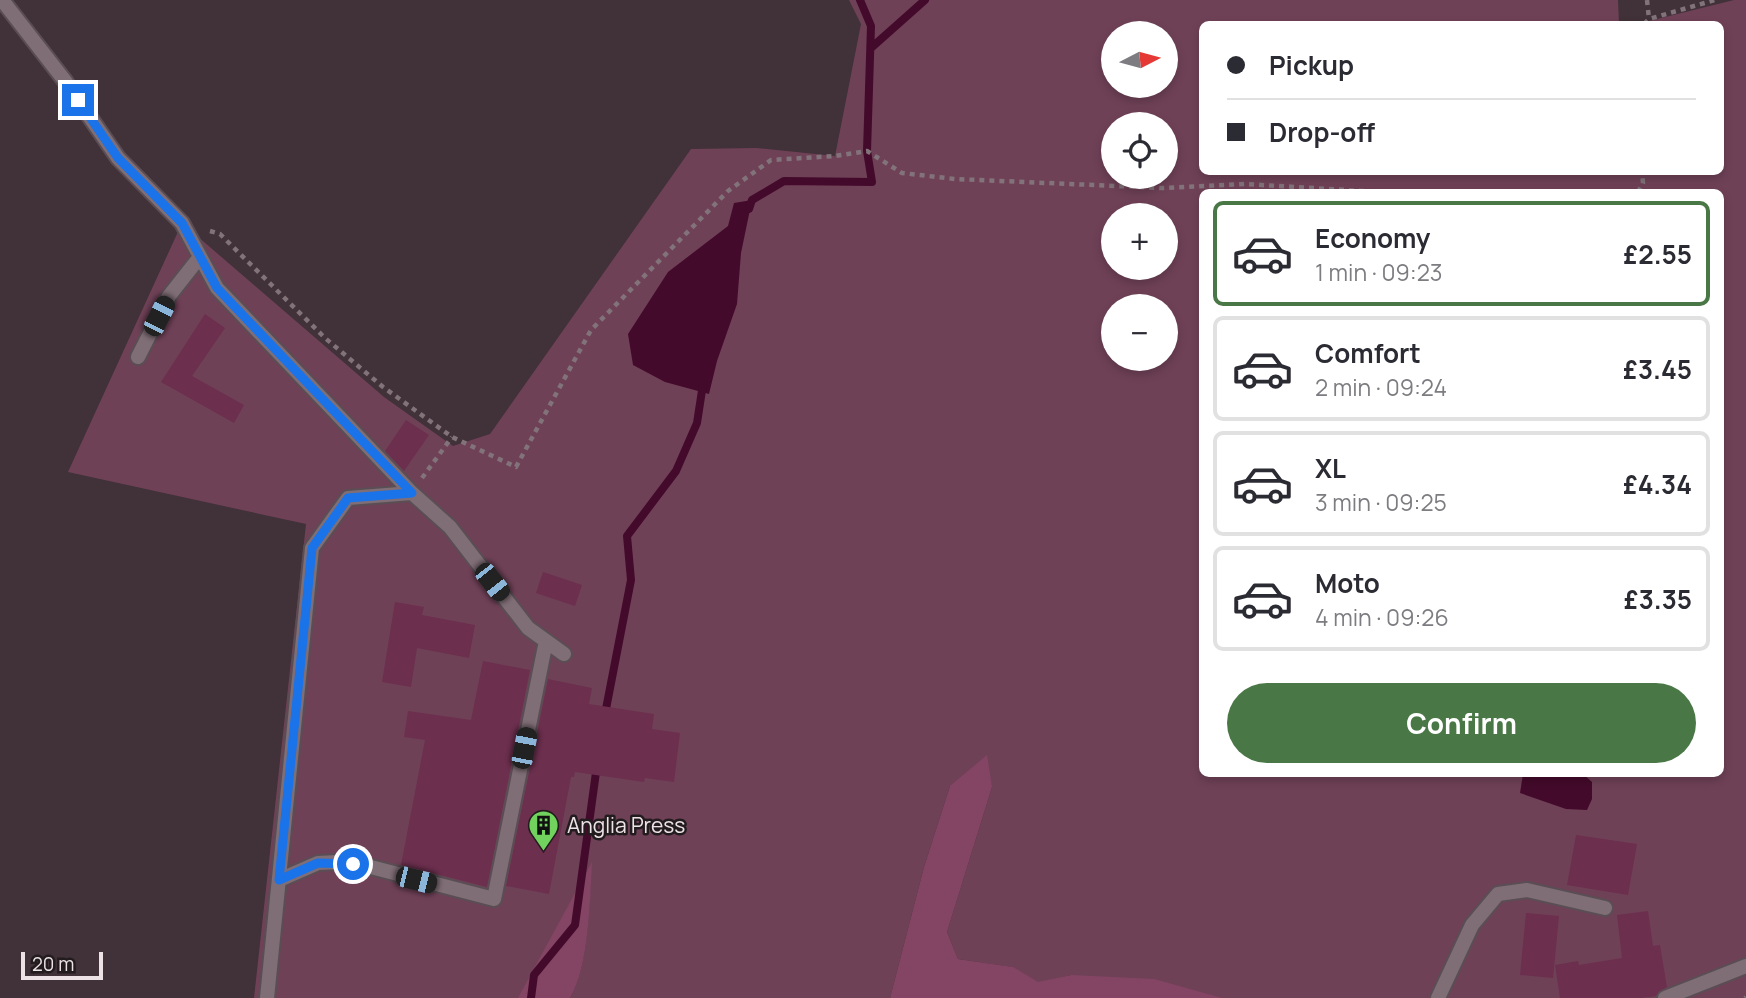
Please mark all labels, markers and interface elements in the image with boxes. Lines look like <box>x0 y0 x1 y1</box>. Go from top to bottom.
north arrow <box>1101 21 1178 98</box>
map controls <box>1101 21 1178 371</box>
text: Pickup <box>1269 47 1354 83</box>
route end <box>62 84 94 116</box>
button: locate <box>1101 112 1178 189</box>
text: Drop-off <box>1269 114 1375 150</box>
button: + <box>1101 203 1178 280</box>
text: Economy <box>1315 220 1430 256</box>
icon: car <box>1231 222 1294 285</box>
text: £2.55 <box>1623 236 1692 272</box>
text: 1 min · 09:23 <box>1315 256 1443 288</box>
car <box>141 293 178 339</box>
button: − <box>1101 294 1178 371</box>
text: Comfort <box>1315 335 1421 371</box>
icon: car <box>1231 337 1294 400</box>
text: £3.45 <box>1623 351 1692 387</box>
text: 2 min · 09:24 <box>1315 371 1447 403</box>
text: XL <box>1315 450 1346 486</box>
icon: car <box>1231 452 1294 515</box>
text: £4.34 <box>1623 466 1692 502</box>
text: 3 min · 09:25 <box>1315 486 1447 518</box>
car <box>471 559 514 605</box>
text: Moto <box>1315 565 1380 601</box>
icon: car <box>1231 567 1294 630</box>
text: £3.35 <box>1624 581 1692 617</box>
text: 4 min · 09:26 <box>1315 601 1449 633</box>
button: Confirm <box>1227 683 1696 763</box>
car <box>510 725 539 771</box>
building icon: Anglia Press <box>527 808 561 852</box>
place label: Anglia Press <box>567 811 685 839</box>
route start <box>337 848 369 880</box>
car <box>394 865 439 895</box>
scale bar <box>21 949 103 981</box>
text: 20 m <box>32 951 74 977</box>

